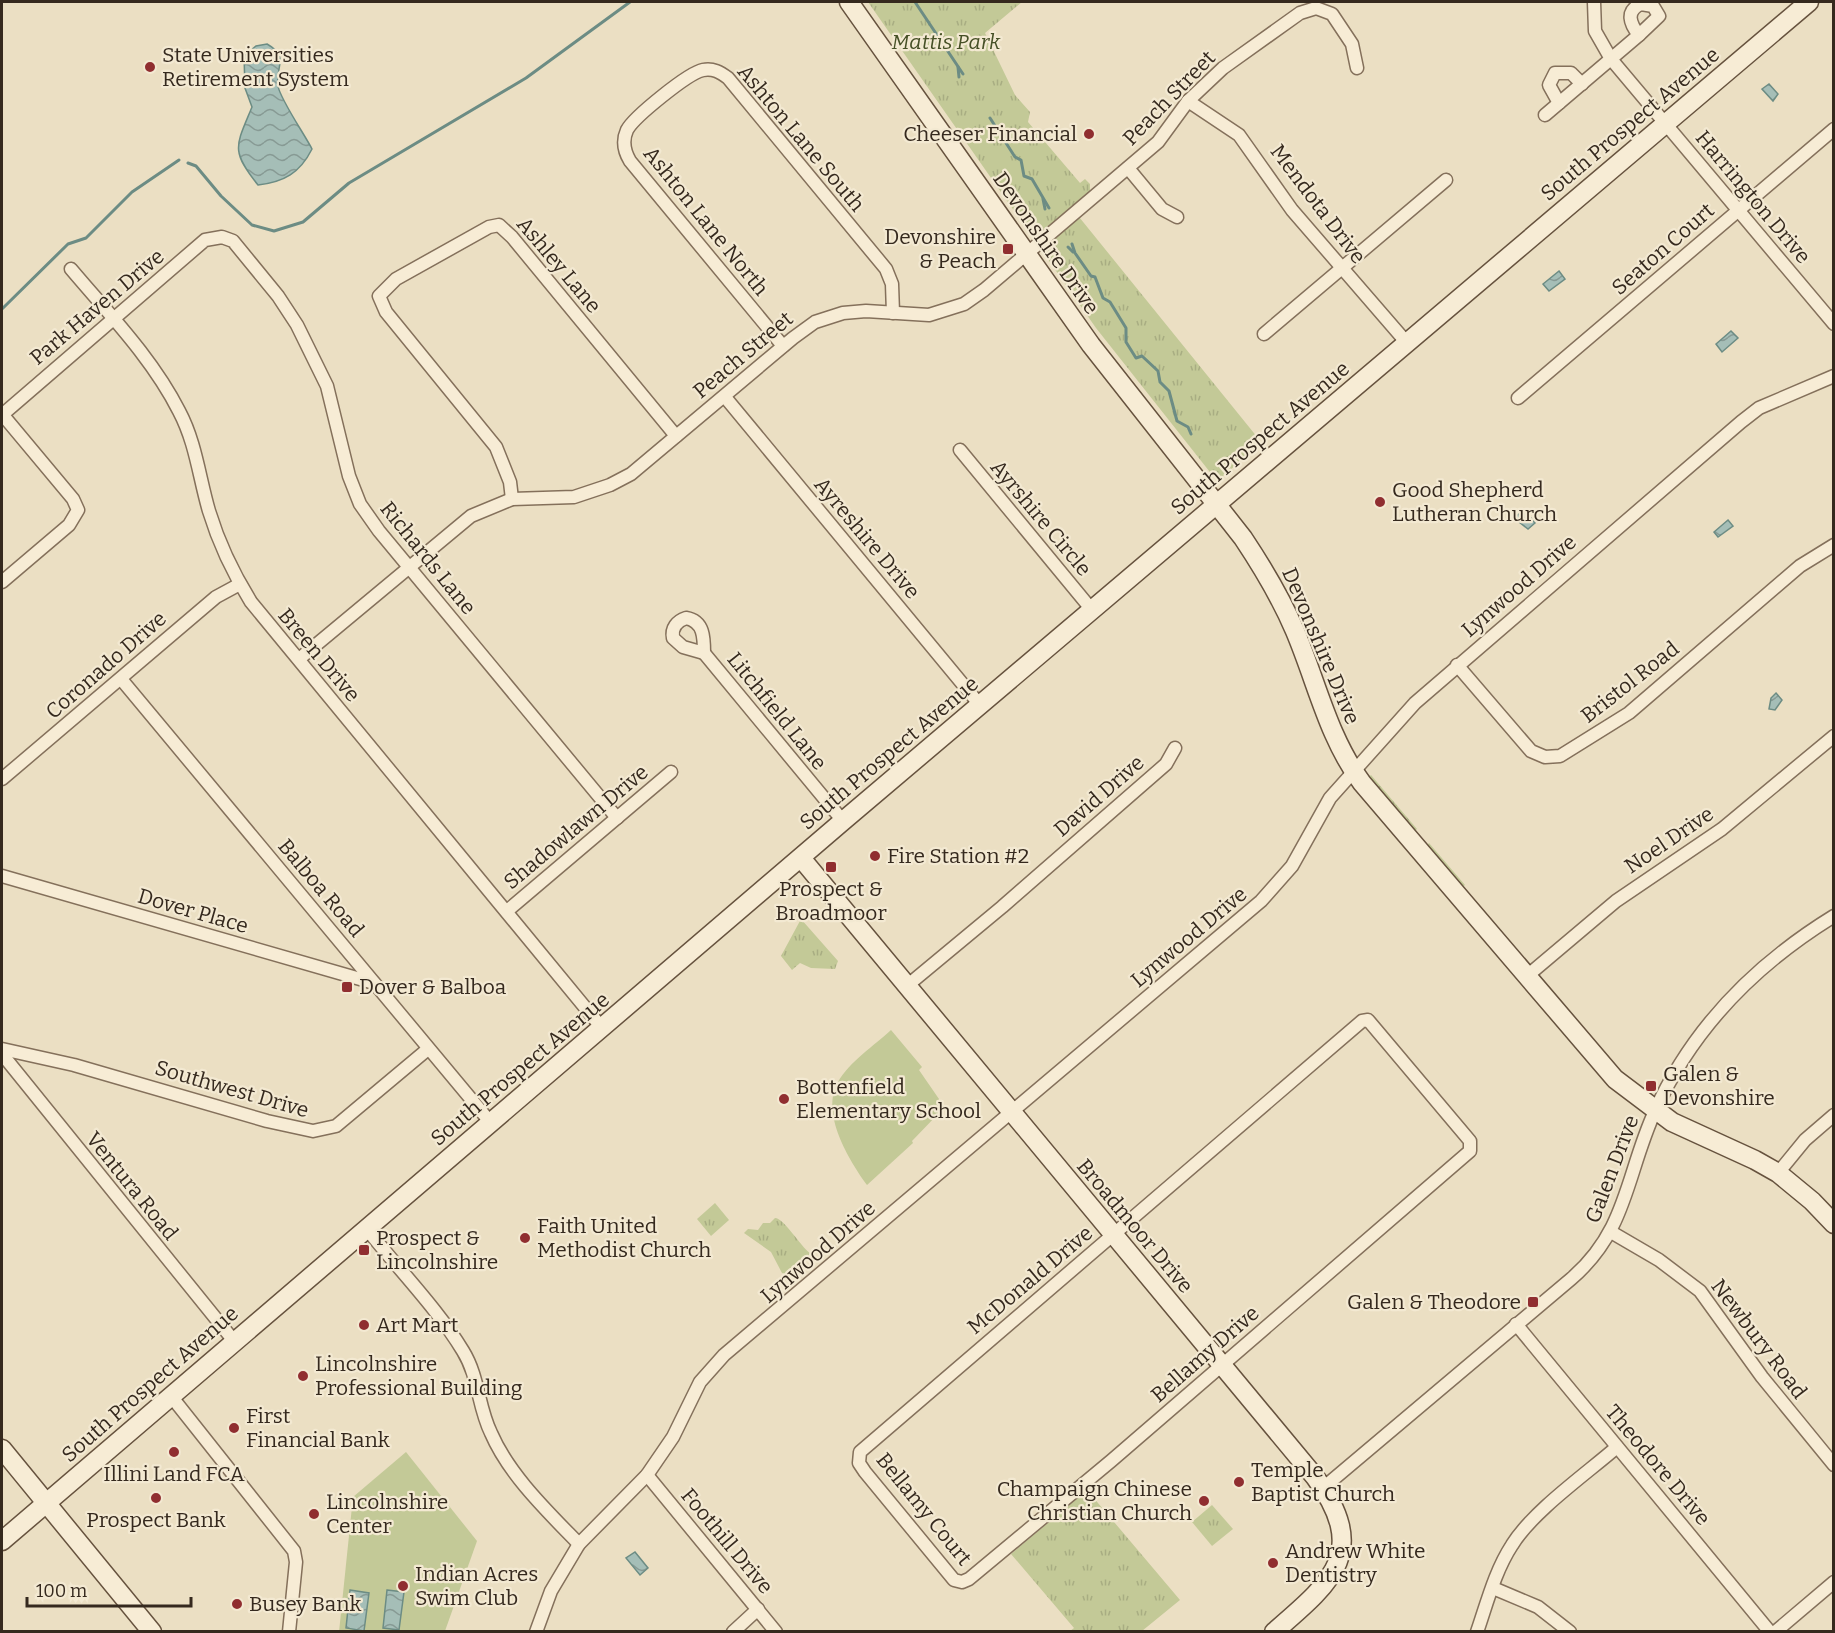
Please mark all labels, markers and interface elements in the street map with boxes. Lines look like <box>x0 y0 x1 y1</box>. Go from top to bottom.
park label: Mattis Park <box>892 29 1001 55</box>
place label: State Universities Retirement System <box>162 42 349 92</box>
street label: South Prospect Avenue <box>1535 42 1725 206</box>
street label: Peach Street <box>1117 45 1221 151</box>
street label: Ashton Lane South <box>732 59 870 217</box>
marker: State Universities Retirement System <box>143 60 157 74</box>
place label: Cheeser Financial <box>903 121 1077 147</box>
street label: Harrington Drive <box>1690 125 1816 269</box>
marker: Cheeser Financial <box>1082 127 1096 141</box>
street label: Mendota Drive <box>1265 139 1371 269</box>
street label: Ashton Lane North <box>638 141 774 301</box>
street label: Devonshire Drive <box>987 167 1105 319</box>
street label: Seaton Court <box>1606 197 1720 301</box>
street label: Ashley Lane <box>511 212 607 318</box>
place label: Devonshire & Peach <box>884 224 996 274</box>
marker: Devonshire & Peach <box>1001 242 1015 256</box>
street label: Park Haven Drive <box>25 243 169 371</box>
street label: Peach Street <box>688 306 798 404</box>
street label: South Prospect Avenue <box>1165 356 1355 520</box>
street label: Ayrshire Circle <box>985 455 1097 581</box>
street label: Ayreshire Drive <box>809 472 925 604</box>
place label: Good Shepherd Lutheran Church <box>1392 477 1557 527</box>
marker: Good Shepherd Lutheran Church <box>1373 495 1387 509</box>
street label: Richards Lane <box>375 496 481 620</box>
street label: Lynwood Drive <box>1456 529 1582 643</box>
street label: Devonshire Drive <box>1276 564 1366 728</box>
street label: Breen Drive <box>272 603 366 707</box>
street label: Coronado Drive <box>40 606 172 724</box>
street label: Bristol Road <box>1576 636 1684 728</box>
street label: Litchfield Lane <box>722 647 832 775</box>
street label: South Prospect Avenue <box>794 671 984 835</box>
street label: David Drive <box>1049 750 1149 842</box>
street label: Shadowlawn Drive <box>499 759 653 895</box>
street label: Noel Drive <box>1620 801 1718 879</box>
street label: Balboa Road <box>273 834 369 942</box>
place label: Fire Station #2 <box>887 843 1029 869</box>
marker: Fire Station #2 <box>868 849 882 863</box>
marker: Prospect & Broadmoor <box>824 860 838 874</box>
place label: Prospect & Broadmoor <box>775 876 887 926</box>
street label: Lynwood Drive <box>1126 881 1252 993</box>
street label: Dover Place <box>135 883 251 939</box>
place label: Dover & Balboa <box>359 974 507 1000</box>
marker: Dover & Balboa <box>340 980 354 994</box>
street label: South Prospect Avenue <box>425 987 615 1151</box>
street label: Southwest Drive <box>152 1055 312 1123</box>
place label: Galen & Devonshire <box>1663 1061 1775 1111</box>
place label: Bottenfield Elementary School <box>796 1074 981 1124</box>
marker: Galen & Devonshire <box>1644 1079 1658 1093</box>
marker: Bottenfield Elementary School <box>777 1092 791 1106</box>
street label: Galen Drive <box>1580 1111 1644 1227</box>
street label: Ventura Road <box>80 1126 184 1246</box>
street label: Broadmoor Drive <box>1071 1154 1199 1298</box>
street label: Lynwood Drive <box>755 1195 881 1309</box>
place label: Faith United Methodist Church <box>537 1213 711 1263</box>
street label: McDonald Drive <box>962 1220 1098 1340</box>
place label: Prospect & Lincolnshire <box>376 1225 498 1275</box>
marker: Faith United Methodist Church <box>518 1231 532 1245</box>
marker: Prospect & Lincolnshire <box>357 1243 371 1257</box>
street label: Newbury Road <box>1705 1274 1813 1404</box>
place label: Galen & Theodore <box>1347 1289 1521 1315</box>
marker: Galen & Theodore <box>1526 1295 1540 1309</box>
street label: South Prospect Avenue <box>56 1300 244 1468</box>
street label: Bellamy Drive <box>1146 1300 1264 1408</box>
place label: Art Mart <box>376 1312 459 1338</box>
marker: Art Mart <box>357 1318 371 1332</box>
place label: Lincolnshire Professional Building <box>315 1351 523 1401</box>
marker: Lincolnshire Professional Building <box>296 1369 310 1383</box>
street label: Theodore Drive <box>1600 1399 1716 1531</box>
place label: First Financial Bank <box>246 1403 390 1453</box>
marker: First Financial Bank <box>227 1421 241 1435</box>
marker: Illini Land FCA <box>167 1445 181 1459</box>
street label: Bellamy Court <box>871 1447 978 1571</box>
place label: Temple Baptist Church <box>1251 1457 1395 1507</box>
place label: Illini Land FCA <box>103 1461 245 1487</box>
marker: Temple Baptist Church <box>1232 1475 1246 1489</box>
place label: Champaign Chinese Christian Church <box>997 1476 1192 1526</box>
street label: Foothill Drive <box>675 1483 779 1599</box>
place label: Lincolnshire Center <box>326 1489 448 1539</box>
marker: Prospect Bank <box>149 1491 163 1505</box>
marker: Champaign Chinese Christian Church <box>1197 1494 1211 1508</box>
place label: Prospect Bank <box>86 1507 226 1533</box>
marker: Lincolnshire Center <box>307 1507 321 1521</box>
place label: Andrew White Dentistry <box>1285 1538 1425 1588</box>
marker: Andrew White Dentistry <box>1266 1556 1280 1570</box>
place label: Indian Acres Swim Club <box>415 1561 538 1611</box>
scale bar <box>27 1570 190 1608</box>
marker: Indian Acres Swim Club <box>396 1579 410 1593</box>
text: 100 m <box>36 1580 87 1602</box>
place label: Busey Bank <box>249 1591 361 1617</box>
marker: Busey Bank <box>230 1597 244 1611</box>

